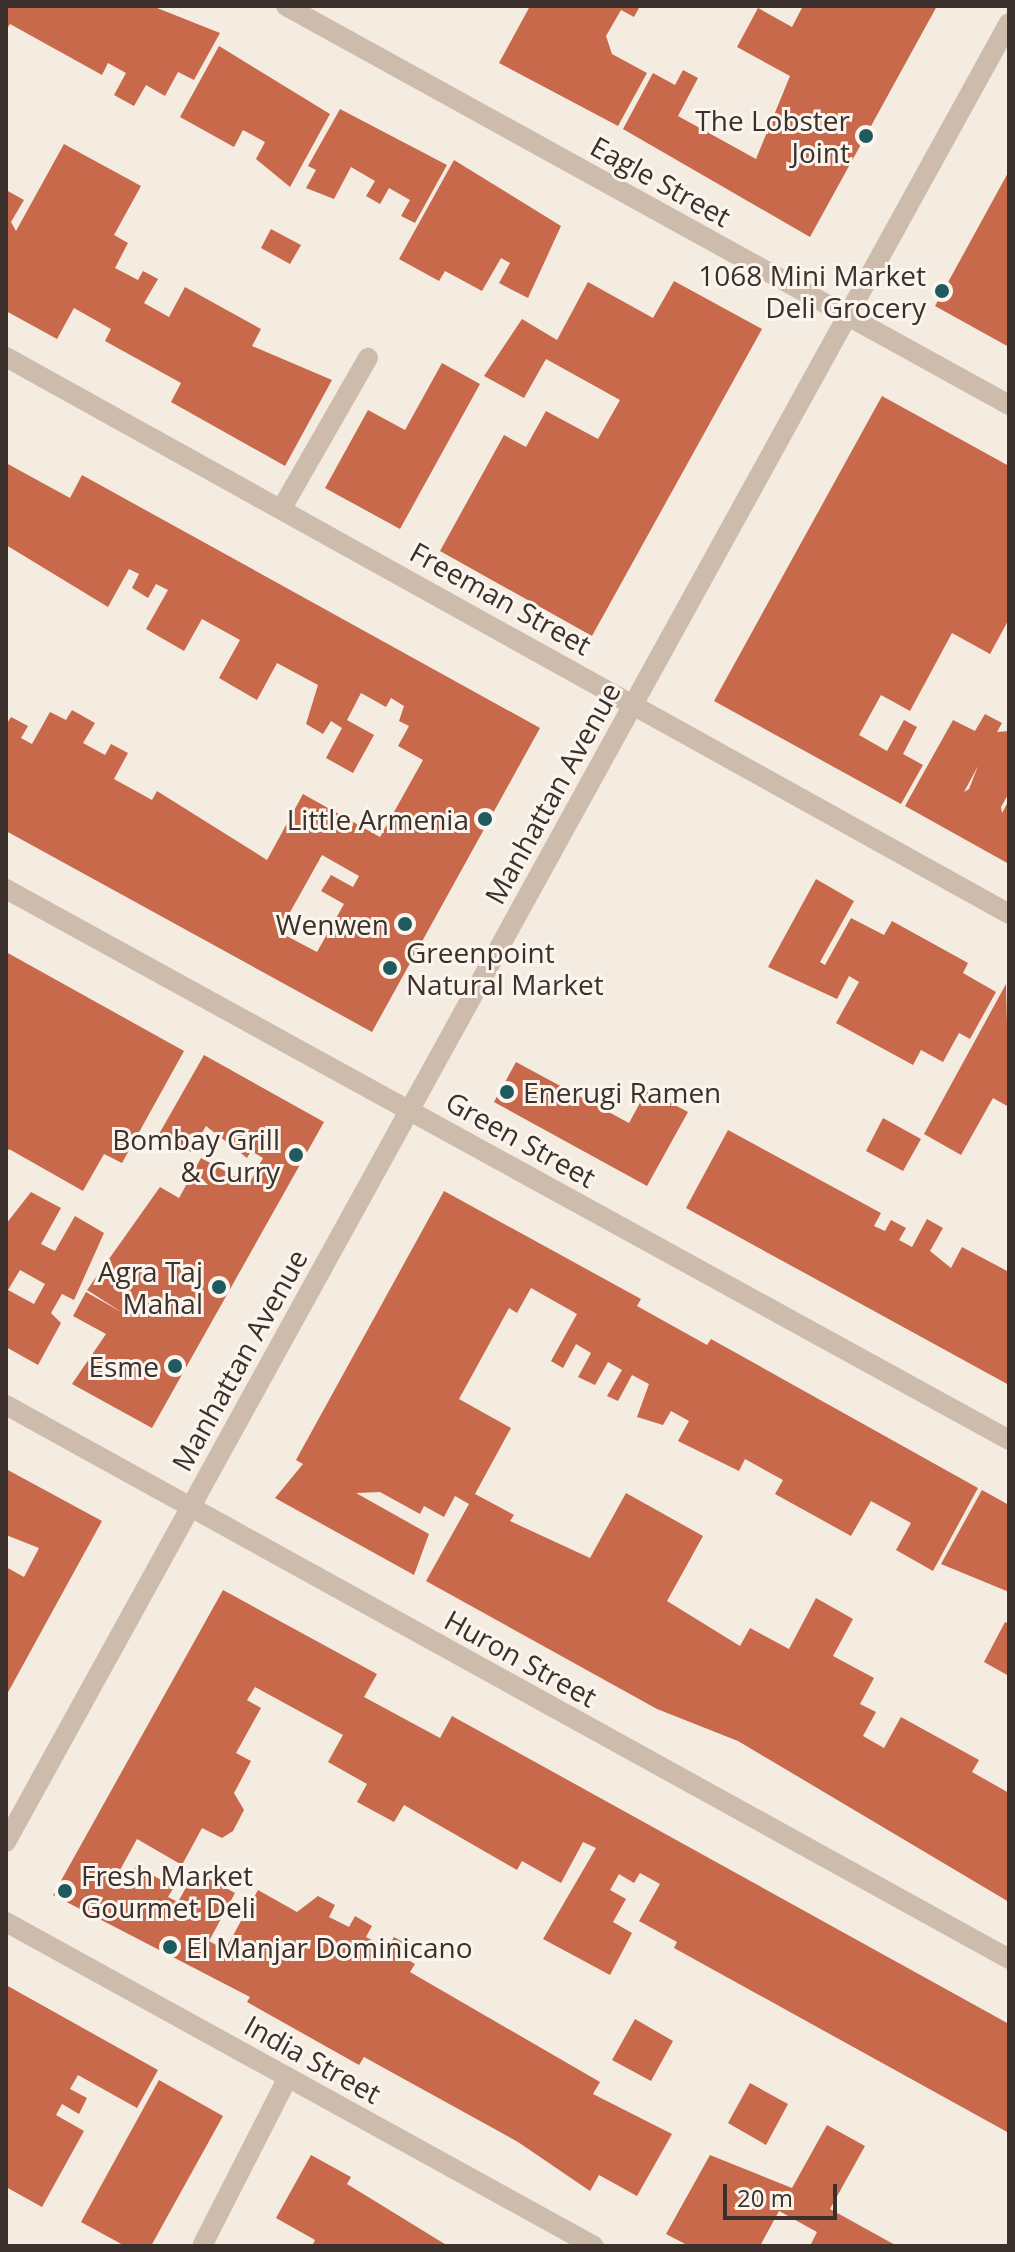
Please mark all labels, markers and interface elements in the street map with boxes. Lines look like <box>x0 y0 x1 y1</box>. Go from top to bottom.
place label: The Lobster Joint <box>695 103 850 169</box>
marker: The Lobster Joint <box>857 127 875 145</box>
street label: Eagle Street <box>585 129 737 233</box>
place label: 1068 Mini Market Deli Grocery <box>698 258 926 324</box>
marker: 1068 Mini Market Deli Grocery <box>933 282 951 300</box>
street label: Freeman Street <box>405 534 597 662</box>
street label: Manhattan Avenue <box>477 676 627 910</box>
place label: Little Armenia <box>287 802 469 836</box>
marker: Little Armenia <box>476 810 494 828</box>
place label: Wenwen <box>276 907 389 941</box>
marker: Wenwen <box>396 915 414 933</box>
place label: Greenpoint Natural Market <box>406 935 604 1001</box>
marker: Greenpoint Natural Market <box>381 959 399 977</box>
place label: Enerugi Ramen <box>523 1075 721 1109</box>
marker: Enerugi Ramen <box>498 1083 516 1101</box>
street label: Green Street <box>440 1084 602 1194</box>
place label: Bombay Grill & Curry <box>112 1122 280 1188</box>
marker: Bombay Grill & Curry <box>287 1146 305 1164</box>
street label: Manhattan Avenue <box>164 1243 314 1477</box>
place label: Agra Taj Mahal <box>98 1254 203 1320</box>
marker: Agra Taj Mahal <box>210 1278 228 1296</box>
place label: Esme <box>88 1349 159 1383</box>
marker: Esme <box>166 1357 184 1375</box>
street label: Huron Street <box>439 1602 603 1714</box>
place label: Fresh Market Gourmet Deli <box>81 1858 256 1924</box>
marker: Fresh Market Gourmet Deli <box>56 1882 74 1900</box>
place label: El Manjar Dominicano <box>186 1930 473 1964</box>
marker: El Manjar Dominicano <box>161 1938 179 1956</box>
street label: India Street <box>239 2008 387 2110</box>
scale bar <box>727 2168 841 2218</box>
text: 20 m <box>737 2181 793 2214</box>

